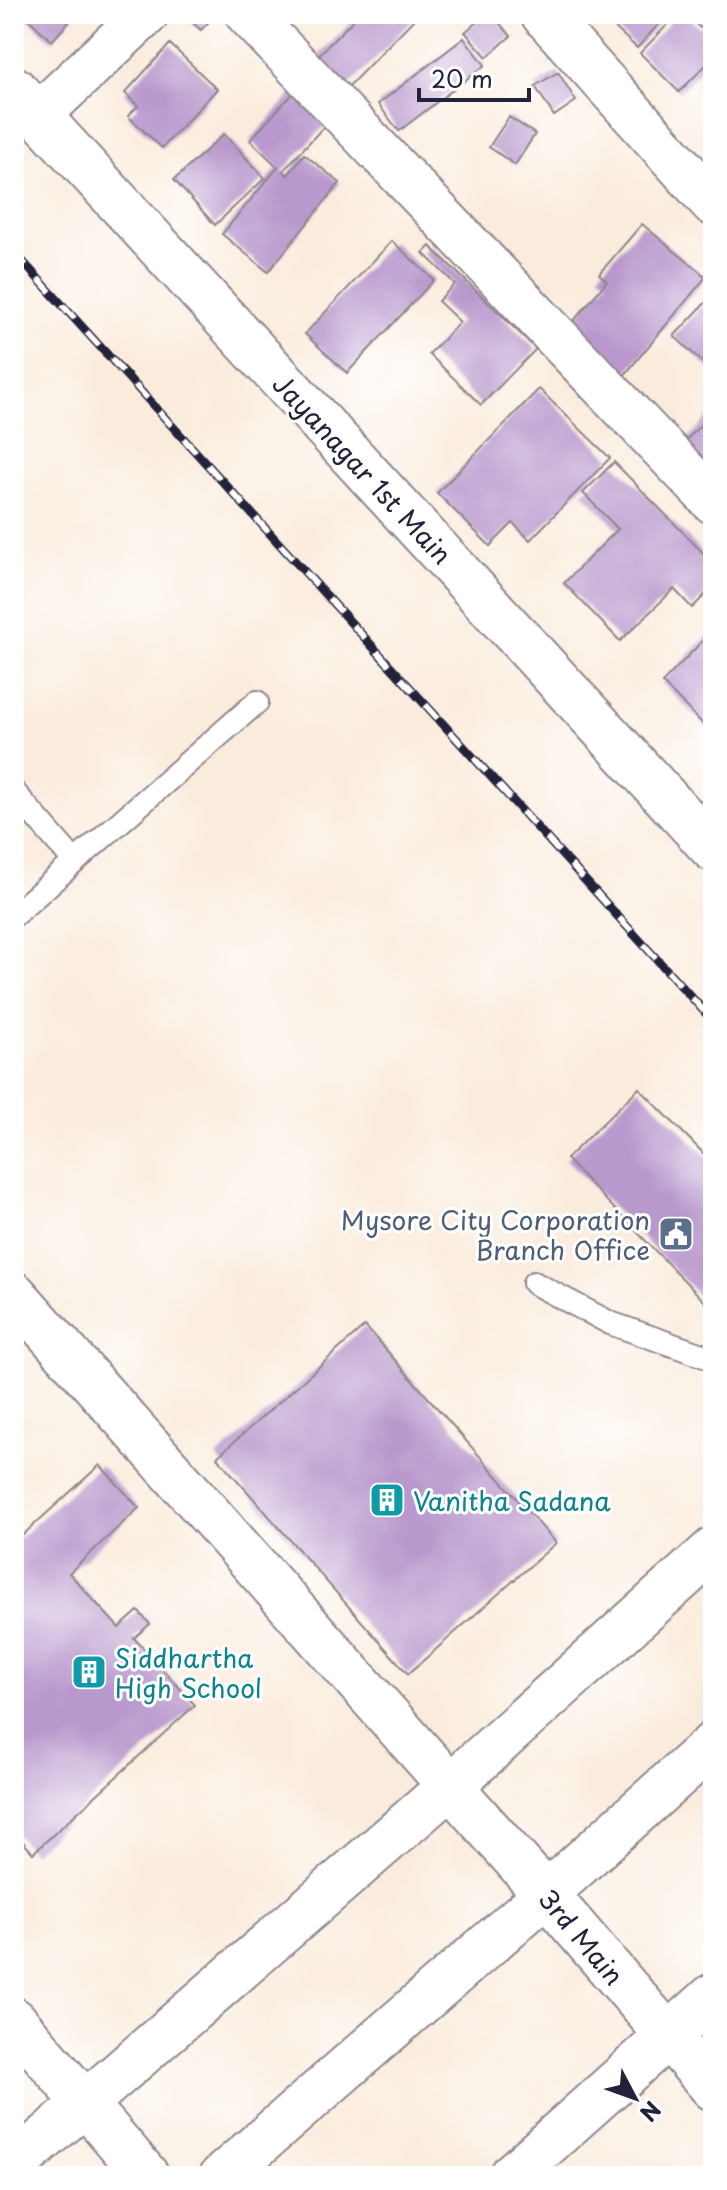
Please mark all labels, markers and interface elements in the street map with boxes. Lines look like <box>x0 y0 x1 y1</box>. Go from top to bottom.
scale bar <box>419 52 529 102</box>
text: 20 m <box>431 60 493 96</box>
street label: Jayanagar 1st Main <box>264 365 462 573</box>
place label: Mysore City Corporation Branch Office <box>341 1200 650 1269</box>
public building icon: Mysore City Corporation Branch Office <box>657 1215 695 1253</box>
building icon: Vanitha Sadana <box>368 1481 406 1519</box>
place label: Vanitha Sadana <box>413 1481 611 1520</box>
place label: Siddhartha High School <box>115 1638 262 1707</box>
building icon: Siddhartha High School <box>70 1653 108 1691</box>
street label: 3rd Main <box>530 1880 634 1994</box>
north arrow <box>595 2058 675 2138</box>
text: N <box>633 2095 669 2130</box>

